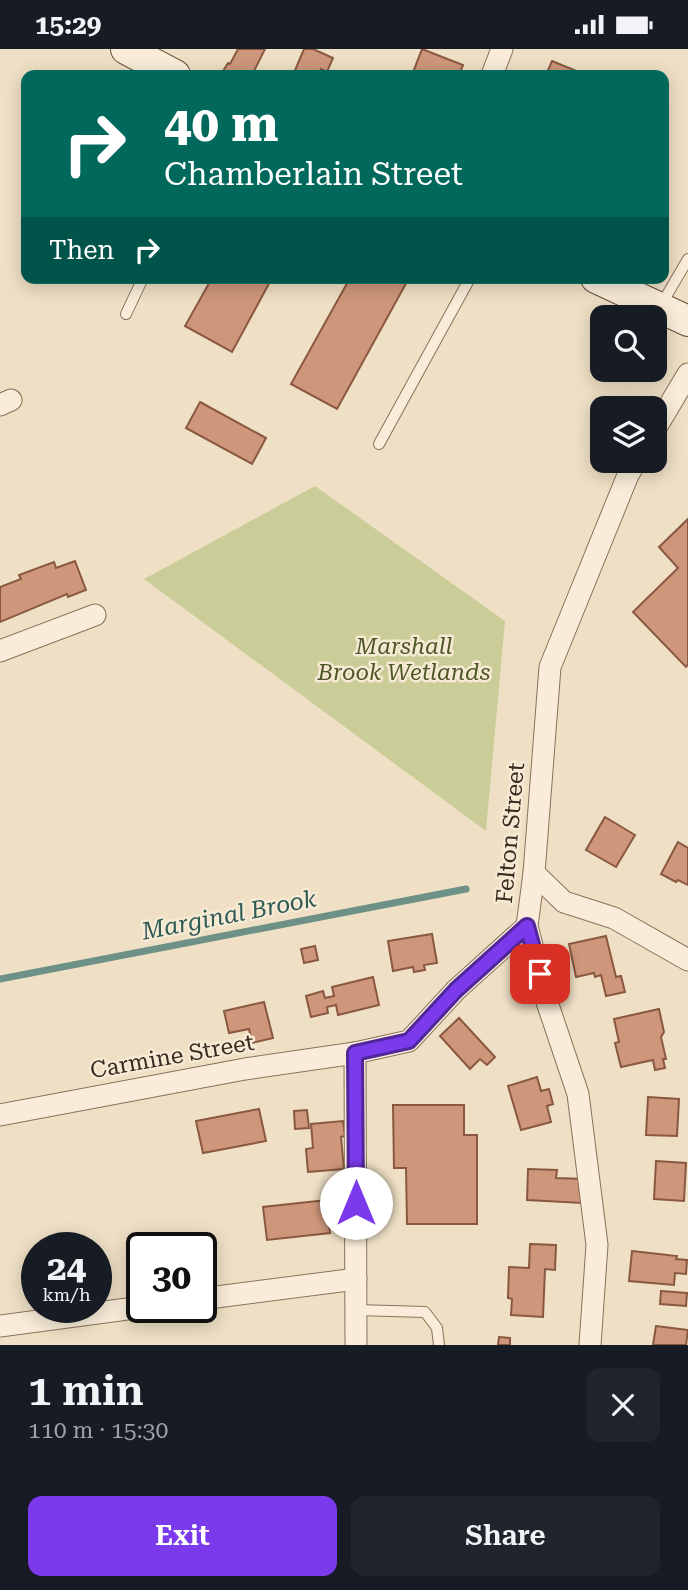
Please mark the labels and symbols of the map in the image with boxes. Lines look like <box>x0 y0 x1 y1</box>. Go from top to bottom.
park label: Marshall Brook Wetlands <box>317 633 490 686</box>
street label: Felton Street <box>491 761 530 905</box>
water label: Marginal Brook <box>138 884 319 946</box>
pin <box>510 944 570 1004</box>
street label: Carmine Street <box>88 1029 257 1084</box>
position arrow <box>319 1166 393 1240</box>
speed limit sign: 30 <box>126 1232 217 1323</box>

